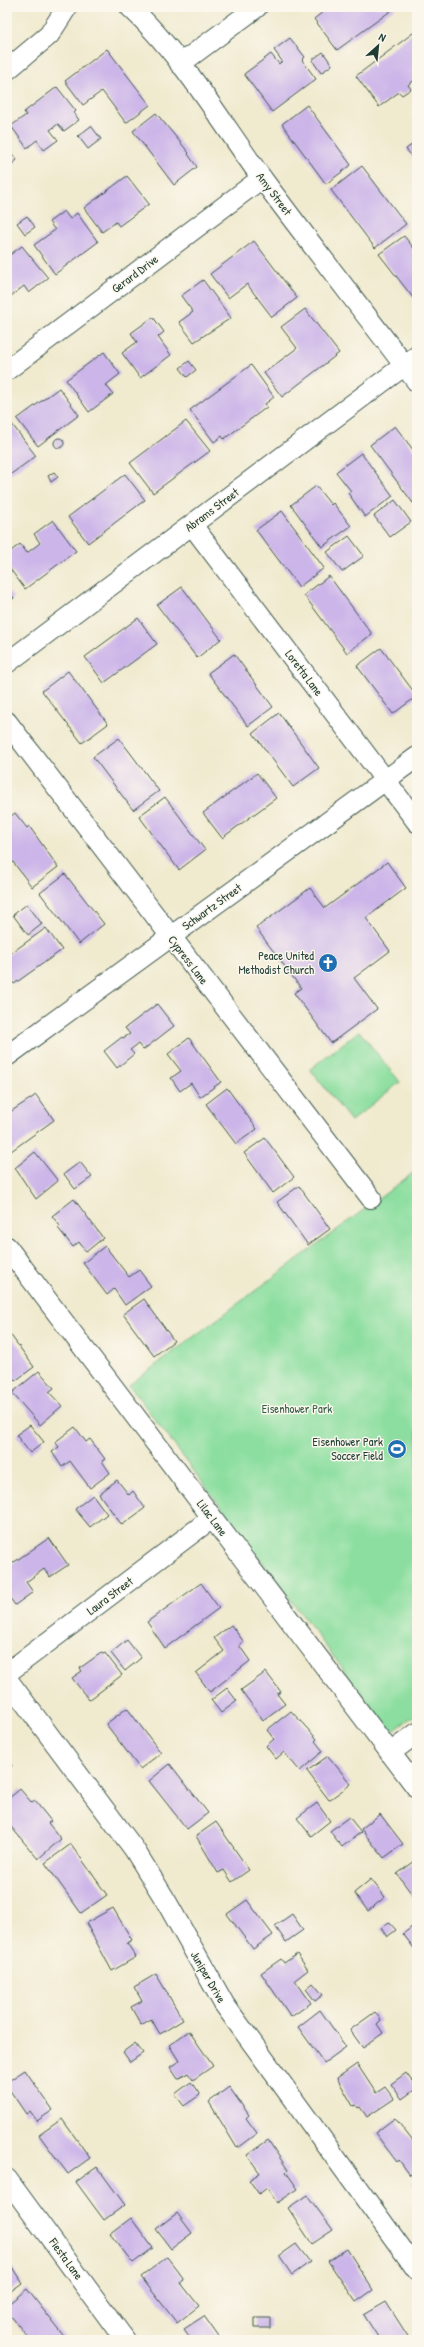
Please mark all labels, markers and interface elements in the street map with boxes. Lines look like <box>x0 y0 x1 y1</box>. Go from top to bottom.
north arrow <box>358 26 398 66</box>
text: N <box>377 30 388 45</box>
street label: Amy Street <box>253 169 297 219</box>
street label: Gerard Drive <box>108 250 162 297</box>
street label: Abrams Street <box>181 483 243 536</box>
street label: Loretta Lane <box>281 646 328 699</box>
street label: Schwartz Street <box>178 879 246 934</box>
street label: Cypress Lane <box>164 932 213 988</box>
place label: Peace United Methodist Church <box>238 947 314 978</box>
church icon: Peace United Methodist Church <box>317 952 339 974</box>
park label: Eisenhower Park <box>262 1400 332 1417</box>
place label: Eisenhower Park Soccer Field <box>313 1433 383 1464</box>
sports icon: Eisenhower Park Soccer Field <box>386 1438 408 1460</box>
street label: Lilac Lane <box>193 1496 232 1540</box>
street label: Laura Street <box>83 1572 137 1619</box>
street label: Juniper Drive <box>187 1948 230 2006</box>
street label: Fiesta Lane <box>45 2234 87 2283</box>

